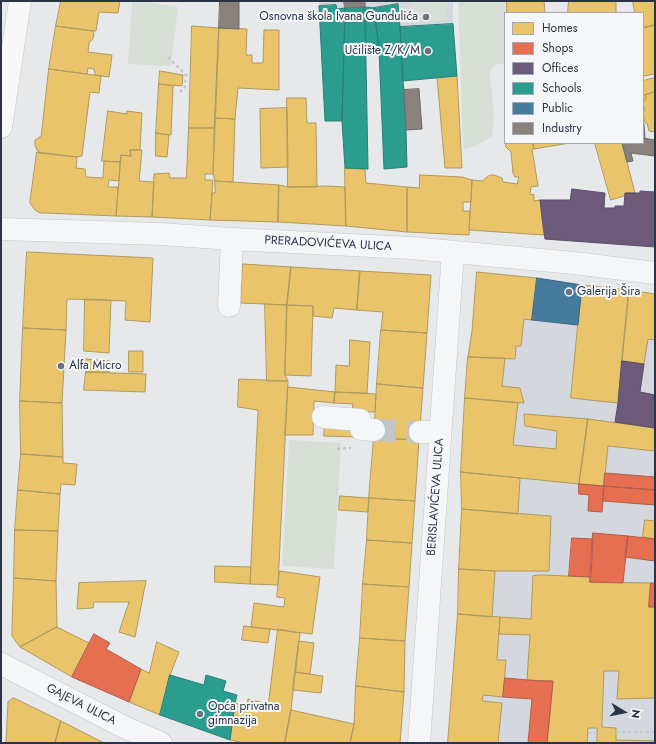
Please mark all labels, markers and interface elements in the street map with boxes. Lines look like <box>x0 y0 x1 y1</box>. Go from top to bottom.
place label: Osnovna škola Ivana Gundulića <box>259 10 418 24</box>
marker: Osnovna škola Ivana Gundulića <box>421 12 431 22</box>
legend <box>504 12 644 144</box>
text: Homes <box>542 19 578 37</box>
text: Shops <box>542 39 573 57</box>
place label: Učilište Z/K/M <box>345 44 420 58</box>
marker: Učilište Z/K/M <box>423 46 433 56</box>
text: Offices <box>542 59 578 77</box>
text: Schools <box>542 79 581 97</box>
text: Public <box>542 99 573 117</box>
text: Industry <box>542 119 582 137</box>
street label: PRERADOVIĆEVA ULICA <box>264 233 392 255</box>
place label: Galerija Šira <box>577 285 640 299</box>
marker: Galerija Šira <box>564 287 574 297</box>
place label: Alfa Micro <box>69 359 122 373</box>
marker: Alfa Micro <box>56 361 66 371</box>
street label: BERISLAVIĆEVA ULICA <box>425 438 447 556</box>
street label: GAJEVA ULICA <box>44 681 118 729</box>
north arrow <box>604 692 644 732</box>
place label: Opća privatna gimnazija <box>208 700 280 728</box>
text: N <box>627 708 644 720</box>
marker: Opća privatna gimnazija <box>195 709 205 719</box>

